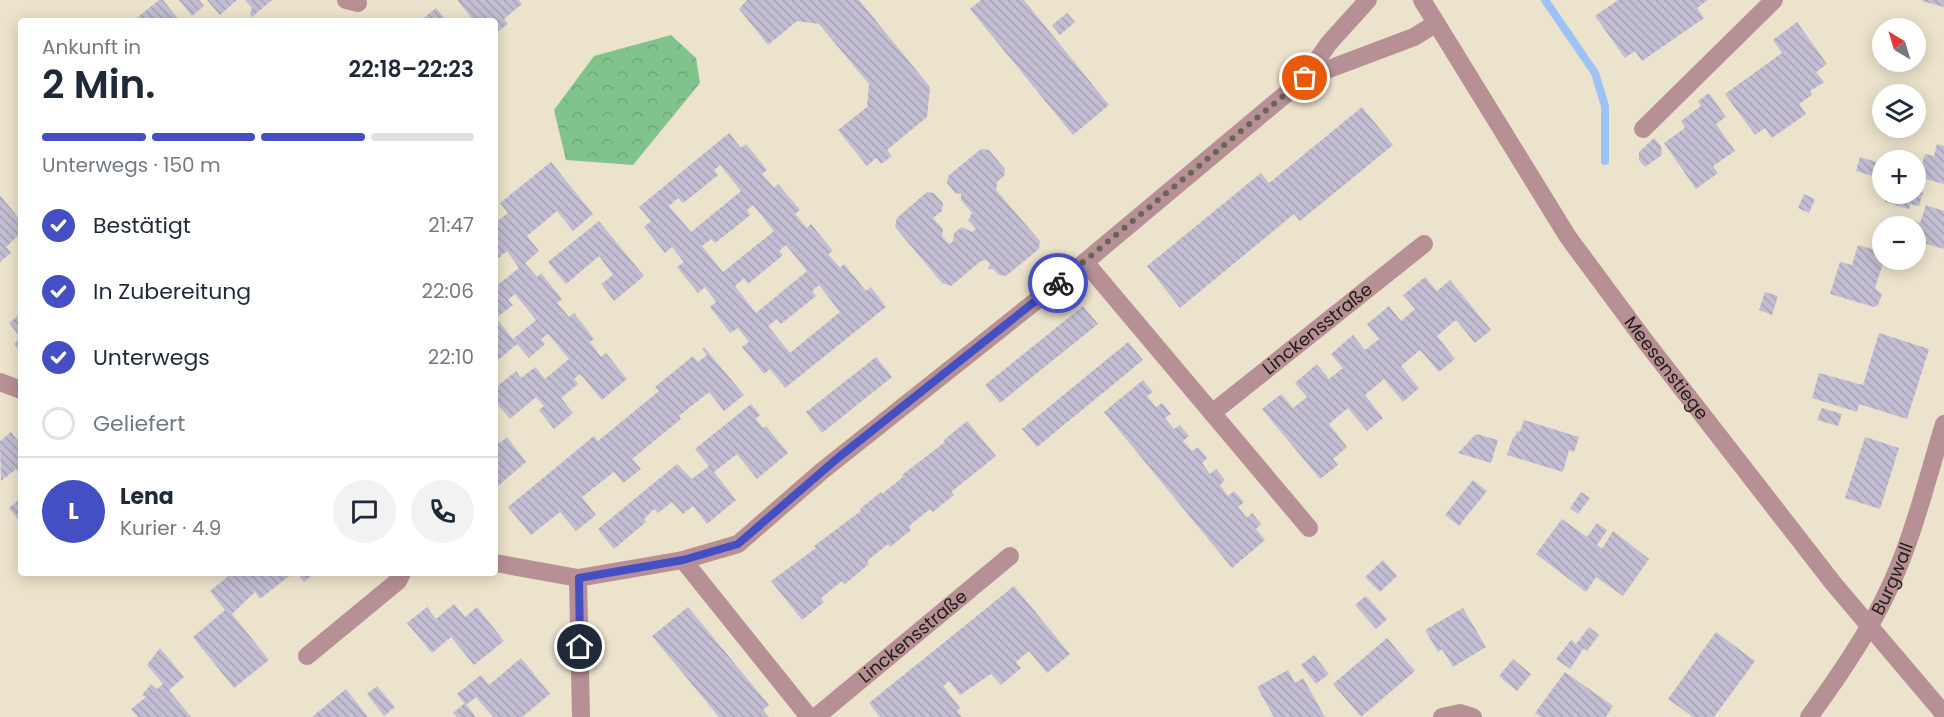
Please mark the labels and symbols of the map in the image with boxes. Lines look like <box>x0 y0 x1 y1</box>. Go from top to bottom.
north arrow <box>1872 18 1926 72</box>
pin <box>1279 52 1330 103</box>
courier <box>1028 253 1088 313</box>
street label: Linckensstraße <box>1257 277 1378 380</box>
street label: Meesenstiege <box>1619 311 1715 425</box>
street label: Burgwall <box>1865 539 1919 619</box>
street label: Linckensstraße <box>853 584 972 689</box>
pin <box>554 621 605 672</box>

